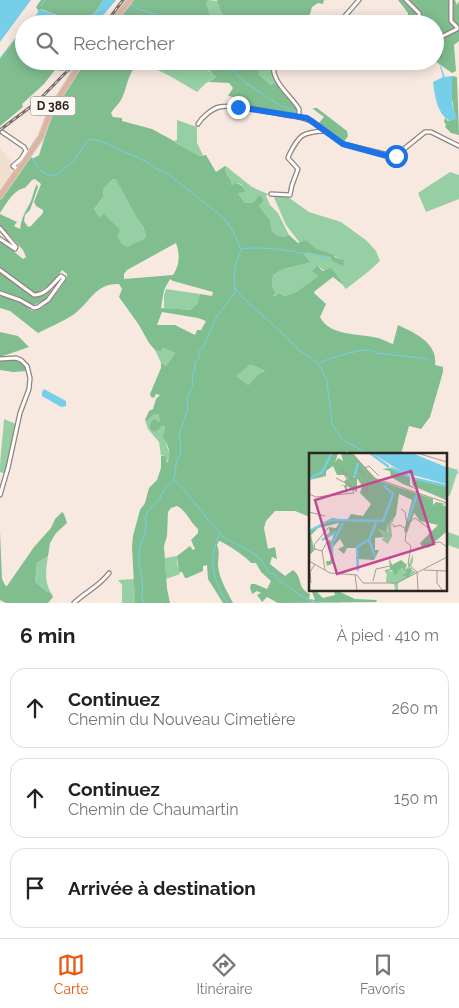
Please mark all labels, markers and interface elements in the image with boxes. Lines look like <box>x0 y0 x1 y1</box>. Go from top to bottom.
search box <box>15 15 444 70</box>
icon: search <box>33 29 61 57</box>
text: Rechercher <box>73 32 175 54</box>
road number: D 386 <box>30 96 76 115</box>
route end <box>227 96 250 119</box>
route start <box>385 145 408 168</box>
inset map <box>309 453 446 590</box>
text: 6 min <box>20 623 75 648</box>
text: À pied · 410 m <box>337 626 439 645</box>
text: Continuez <box>68 688 160 710</box>
icon: ahead <box>21 694 49 722</box>
text: 260 m <box>391 699 438 718</box>
text: Chemin du Nouveau Cimetière <box>68 710 296 729</box>
text: Continuez <box>68 778 160 800</box>
icon: ahead <box>21 784 49 812</box>
text: 150 m <box>394 789 438 808</box>
text: Chemin de Chaumartin <box>68 800 238 819</box>
icon: arrive <box>21 874 49 902</box>
text: Arrivée à destination <box>68 877 256 899</box>
tab: Carte <box>54 951 89 997</box>
tab: Itinéraire <box>196 951 252 997</box>
tab: Favoris <box>360 951 405 997</box>

